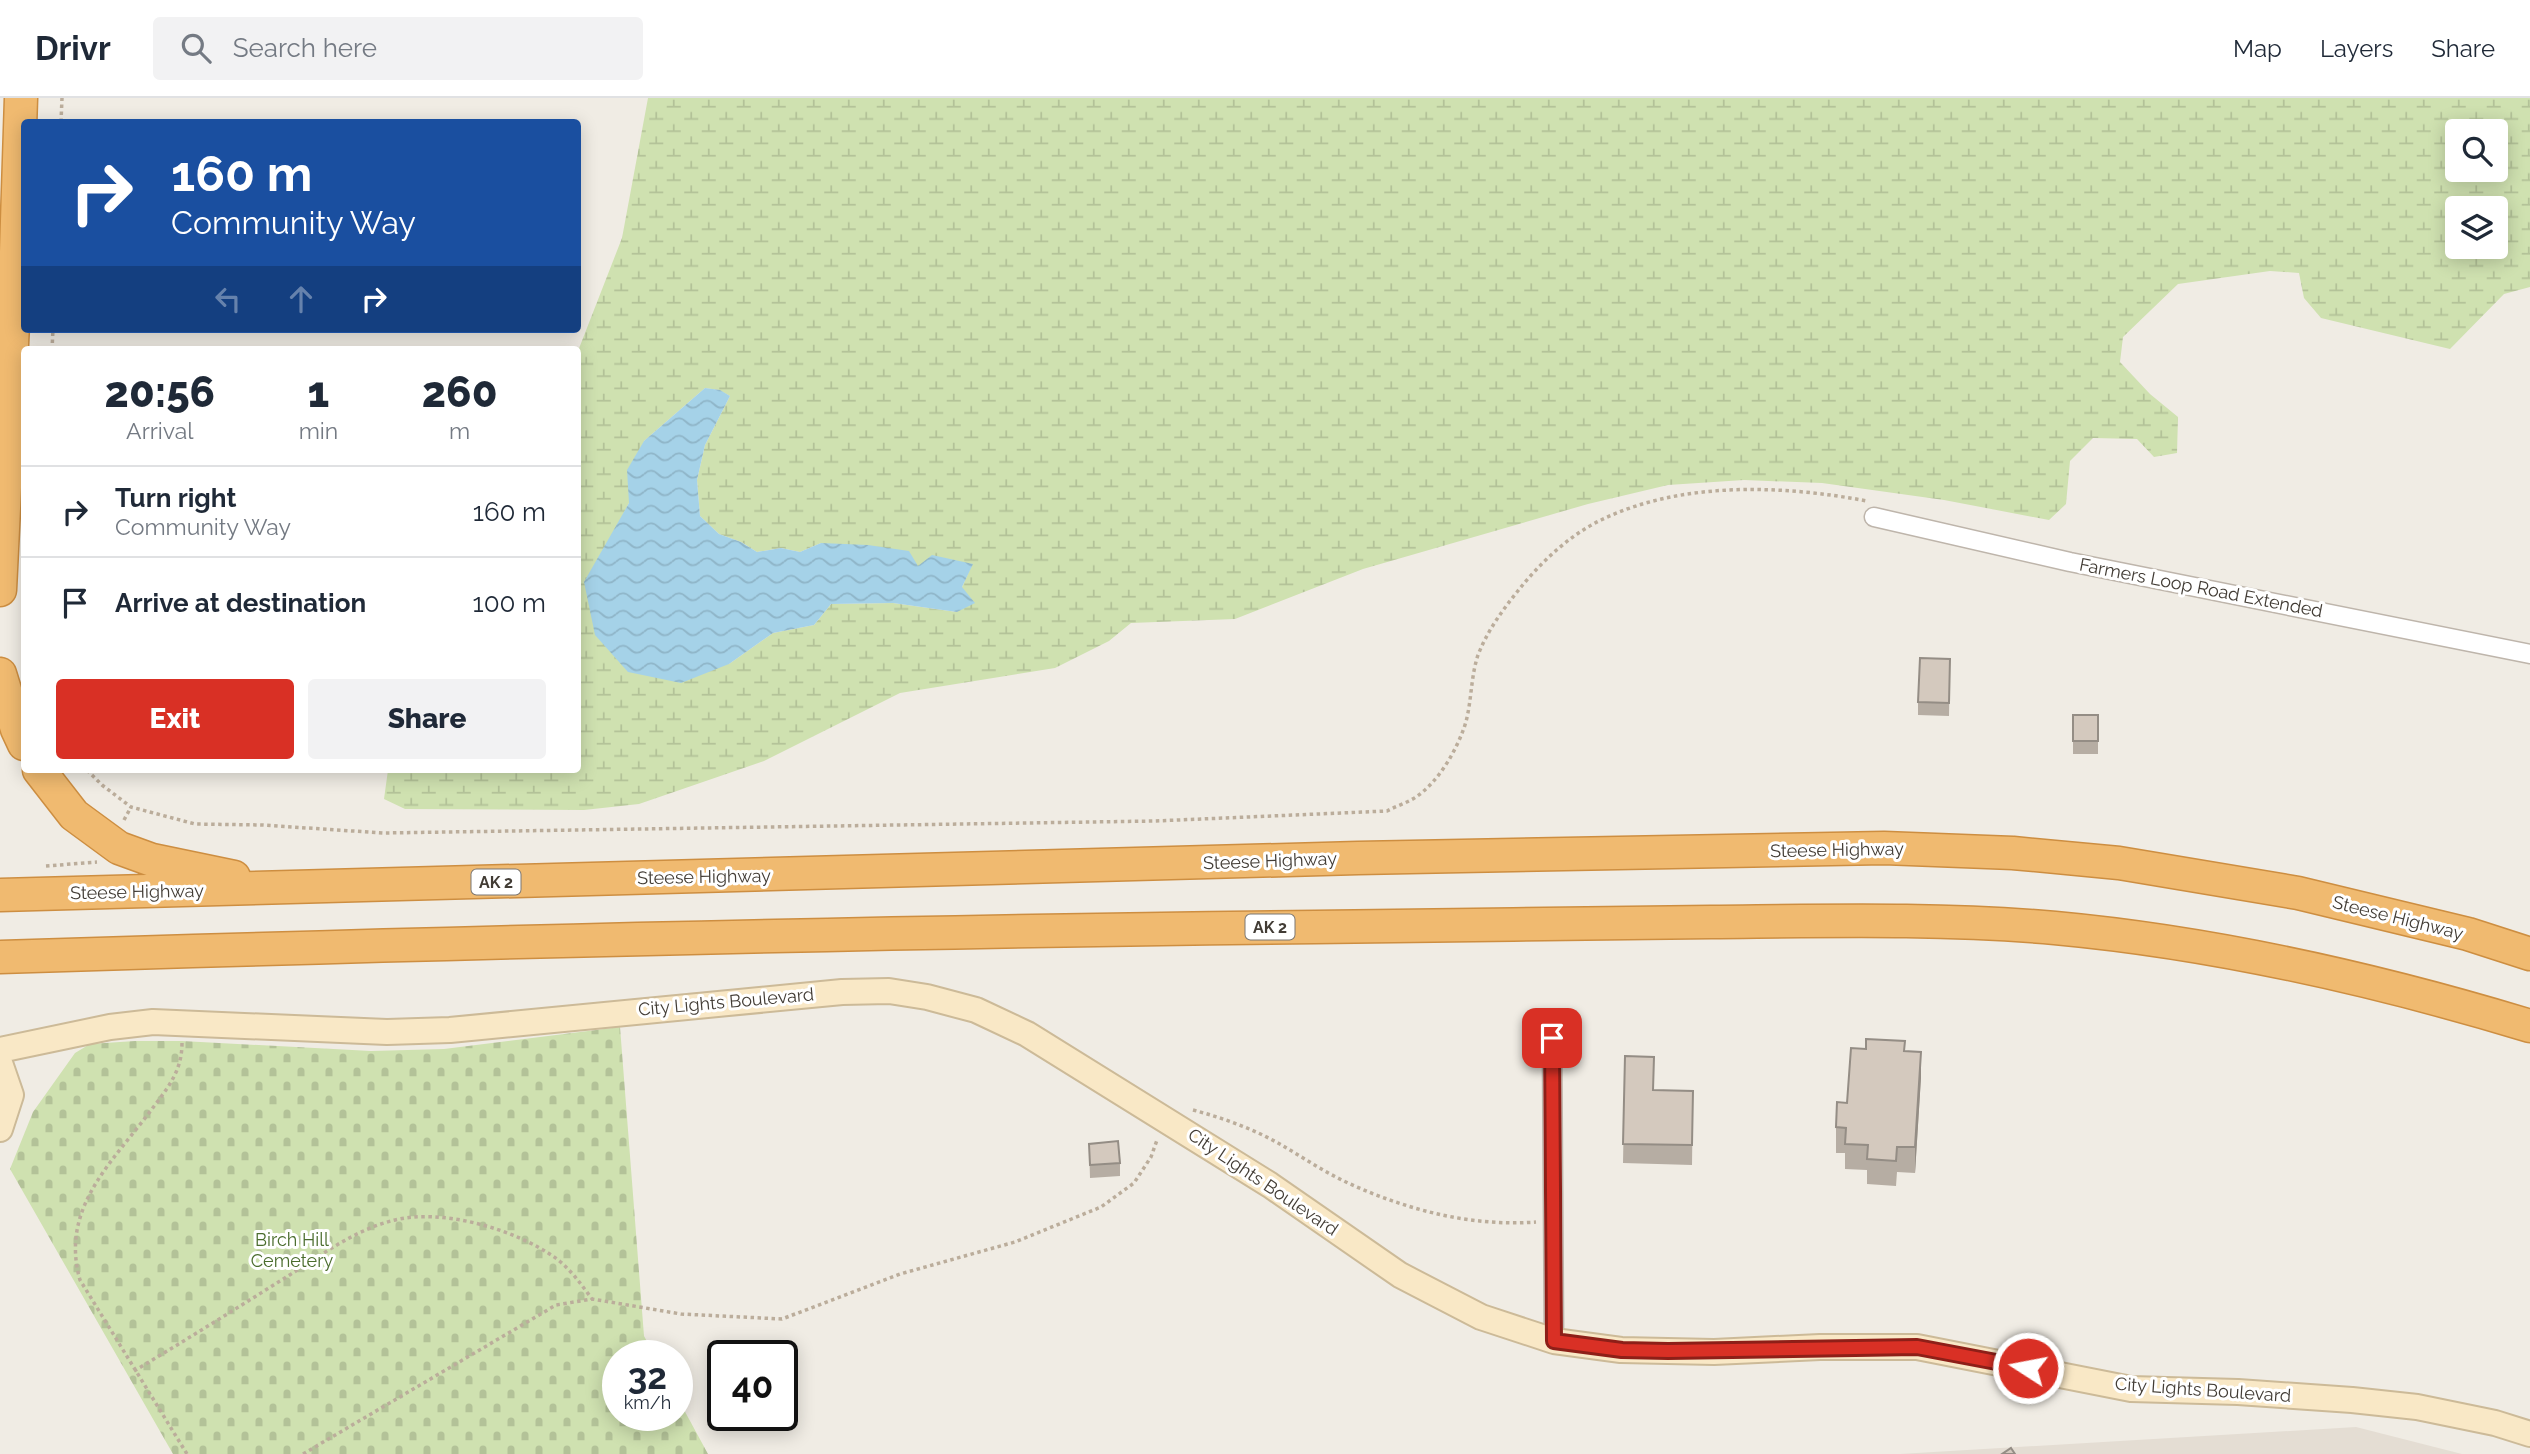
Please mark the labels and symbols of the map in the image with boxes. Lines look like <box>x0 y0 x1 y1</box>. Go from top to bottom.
street label: Farmers Loop Road Extended <box>2078 554 2325 621</box>
street label: Steese Highway <box>1770 838 1904 861</box>
street label: Steese Highway <box>1203 848 1338 873</box>
street label: Steese Highway <box>637 865 771 888</box>
road number: AK 2 <box>472 870 520 894</box>
street label: Steese Highway <box>70 880 204 903</box>
street label: Steese Highway <box>2331 891 2466 944</box>
road number: AK 2 <box>1246 914 1294 940</box>
street label: City Lights Boulevard <box>637 983 815 1020</box>
pin <box>1522 1008 1582 1068</box>
street label: City Lights Boulevard <box>1184 1124 1342 1240</box>
park label: Birch Hill Cemetery <box>251 1229 333 1271</box>
position arrow <box>1991 1331 2065 1405</box>
speed limit sign: 40 <box>707 1340 798 1431</box>
street label: City Lights Boulevard <box>2114 1373 2292 1406</box>

